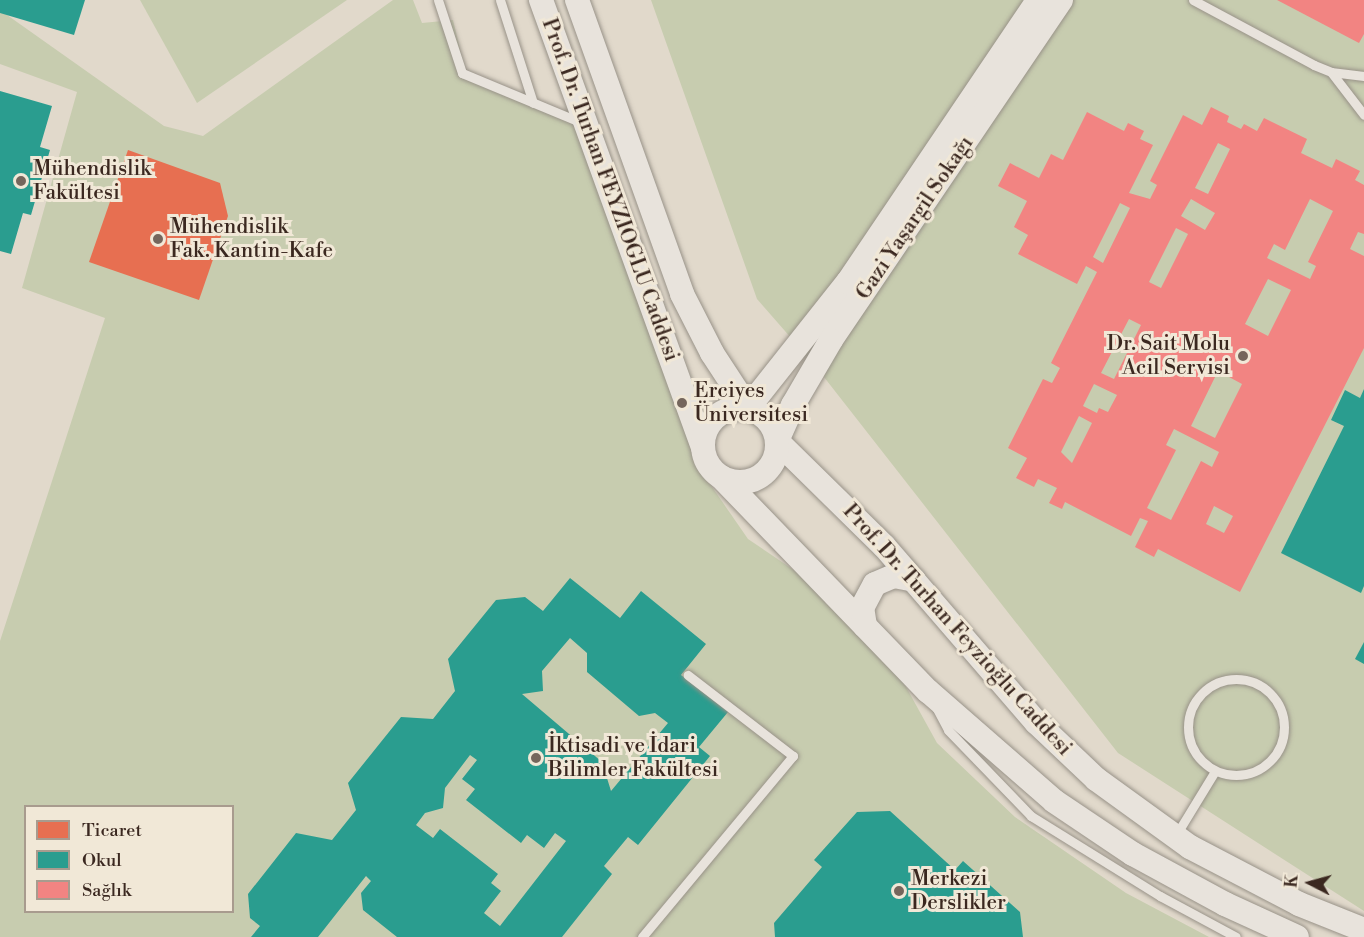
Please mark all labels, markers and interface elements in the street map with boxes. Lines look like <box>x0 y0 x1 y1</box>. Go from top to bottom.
street label: Prof. Dr. Turhan FEYZIOGLU Caddesi <box>536 15 684 365</box>
street label: Gazi Yaşargil Sokağı <box>851 131 979 305</box>
place label: Mühendislik Fakültesi <box>33 156 151 206</box>
marker: Mühendislik Fakültesi <box>14 174 28 188</box>
place label: Mühendislik Fak. Kantin-Kafe <box>170 214 333 264</box>
marker: Mühendislik Fak. Kantin-Kafe <box>151 232 165 246</box>
place label: Dr. Sait Molu Acil Servisi <box>1107 331 1230 381</box>
marker: Dr. Sait Molu Acil Servisi <box>1234 347 1252 365</box>
place label: Erciyes Üniversitesi <box>694 378 808 428</box>
marker: Erciyes Üniversitesi <box>675 396 689 410</box>
street label: Prof. Dr. Turhan Feyzioğlu Caddesi <box>837 499 1077 761</box>
place label: İktisadi ve İdari Bilimler Fakültesi <box>548 733 718 783</box>
marker: İktisadi ve İdari Bilimler Fakültesi <box>529 751 543 765</box>
legend <box>24 805 234 913</box>
text: Ticaret <box>82 819 142 842</box>
text: Okul <box>82 849 122 872</box>
north arrow <box>1280 853 1340 913</box>
place label: Merkezi Derslikler <box>911 866 1006 916</box>
text: K <box>1281 874 1303 889</box>
text: Sağlık <box>82 879 131 902</box>
marker: Merkezi Derslikler <box>892 884 906 898</box>

